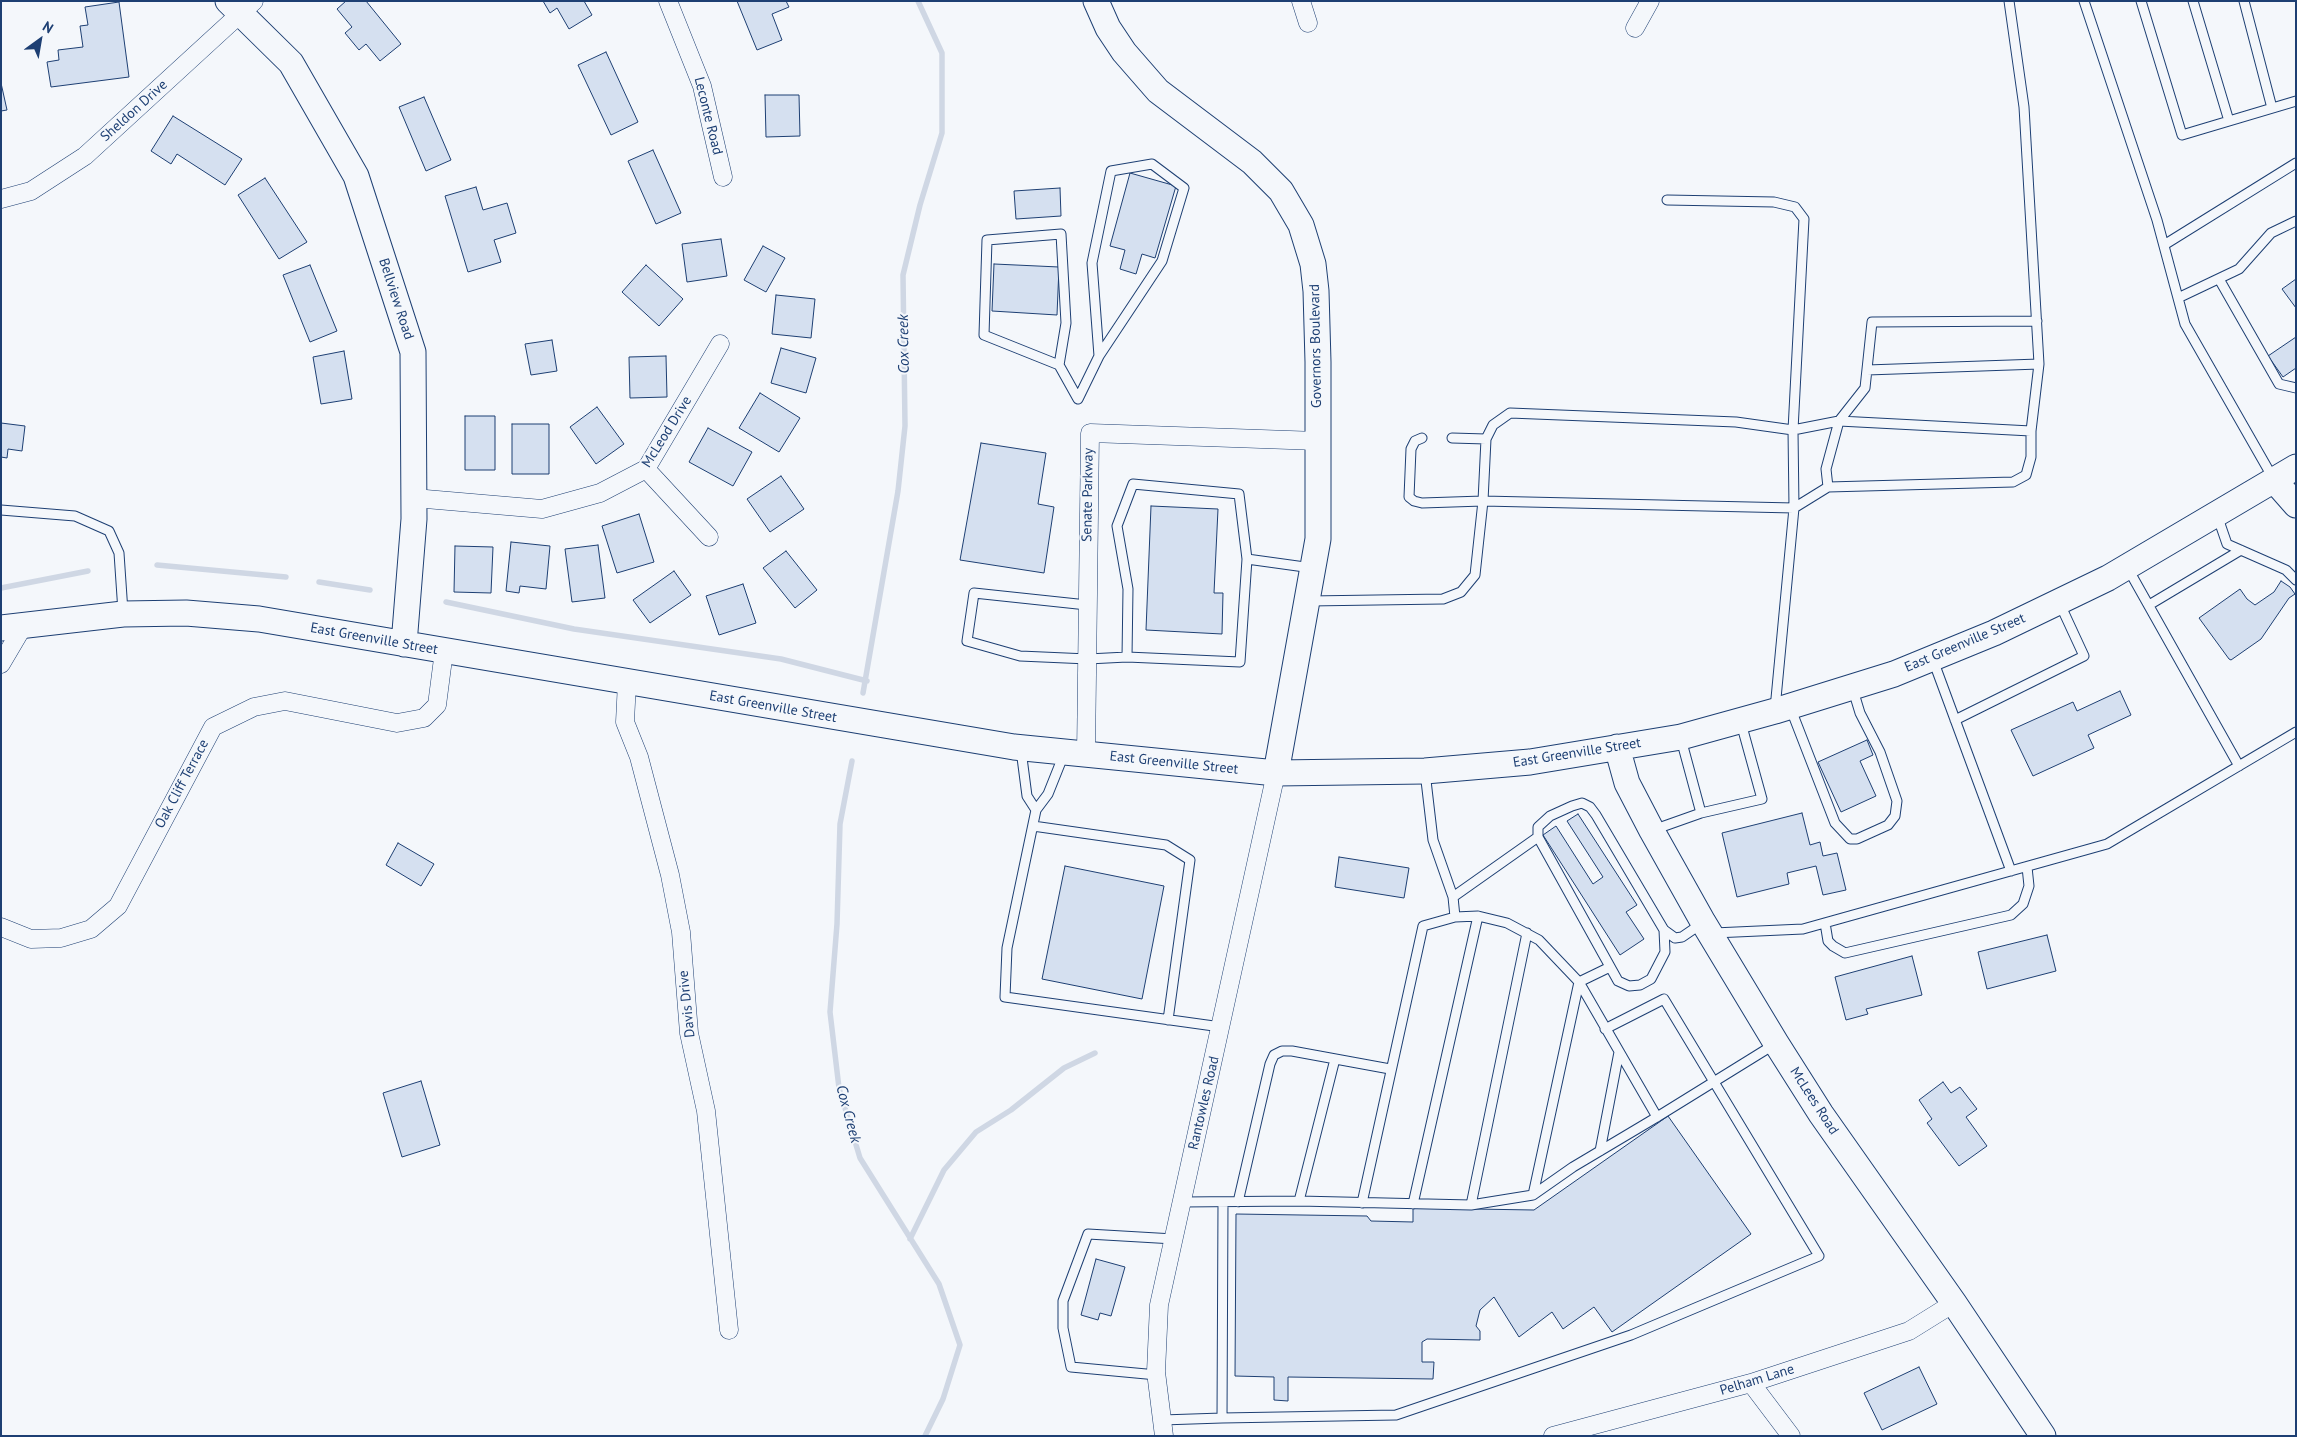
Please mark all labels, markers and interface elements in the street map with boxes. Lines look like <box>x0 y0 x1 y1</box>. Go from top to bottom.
north arrow <box>15 15 65 65</box>
text: N <box>39 17 57 37</box>
street label: Leconte Road <box>690 75 726 157</box>
street label: Sheldon Drive <box>97 77 171 145</box>
street label: Bellview Road <box>375 256 417 342</box>
street label: Governors Boulevard <box>1307 284 1325 408</box>
water label: Cox Creek <box>894 314 914 374</box>
street label: McLeod Drive <box>638 393 696 471</box>
street label: Senate Parkway <box>1079 448 1097 542</box>
street label: East Greenville Street <box>1902 610 2028 676</box>
street label: East Greenville Street <box>309 620 439 658</box>
street label: East Greenville Street <box>708 688 838 726</box>
street label: East Greenville Street <box>1512 735 1642 771</box>
street label: Oak Cliff Terrace <box>152 737 212 831</box>
street label: East Greenville Street <box>1109 748 1239 778</box>
street label: Davis Drive <box>675 970 699 1038</box>
street label: Rantowles Road <box>1185 1055 1223 1151</box>
street label: McLees Road <box>1786 1064 1842 1138</box>
water label: Cox Creek <box>832 1083 864 1145</box>
street label: Pelham Lane <box>1718 1361 1796 1399</box>

